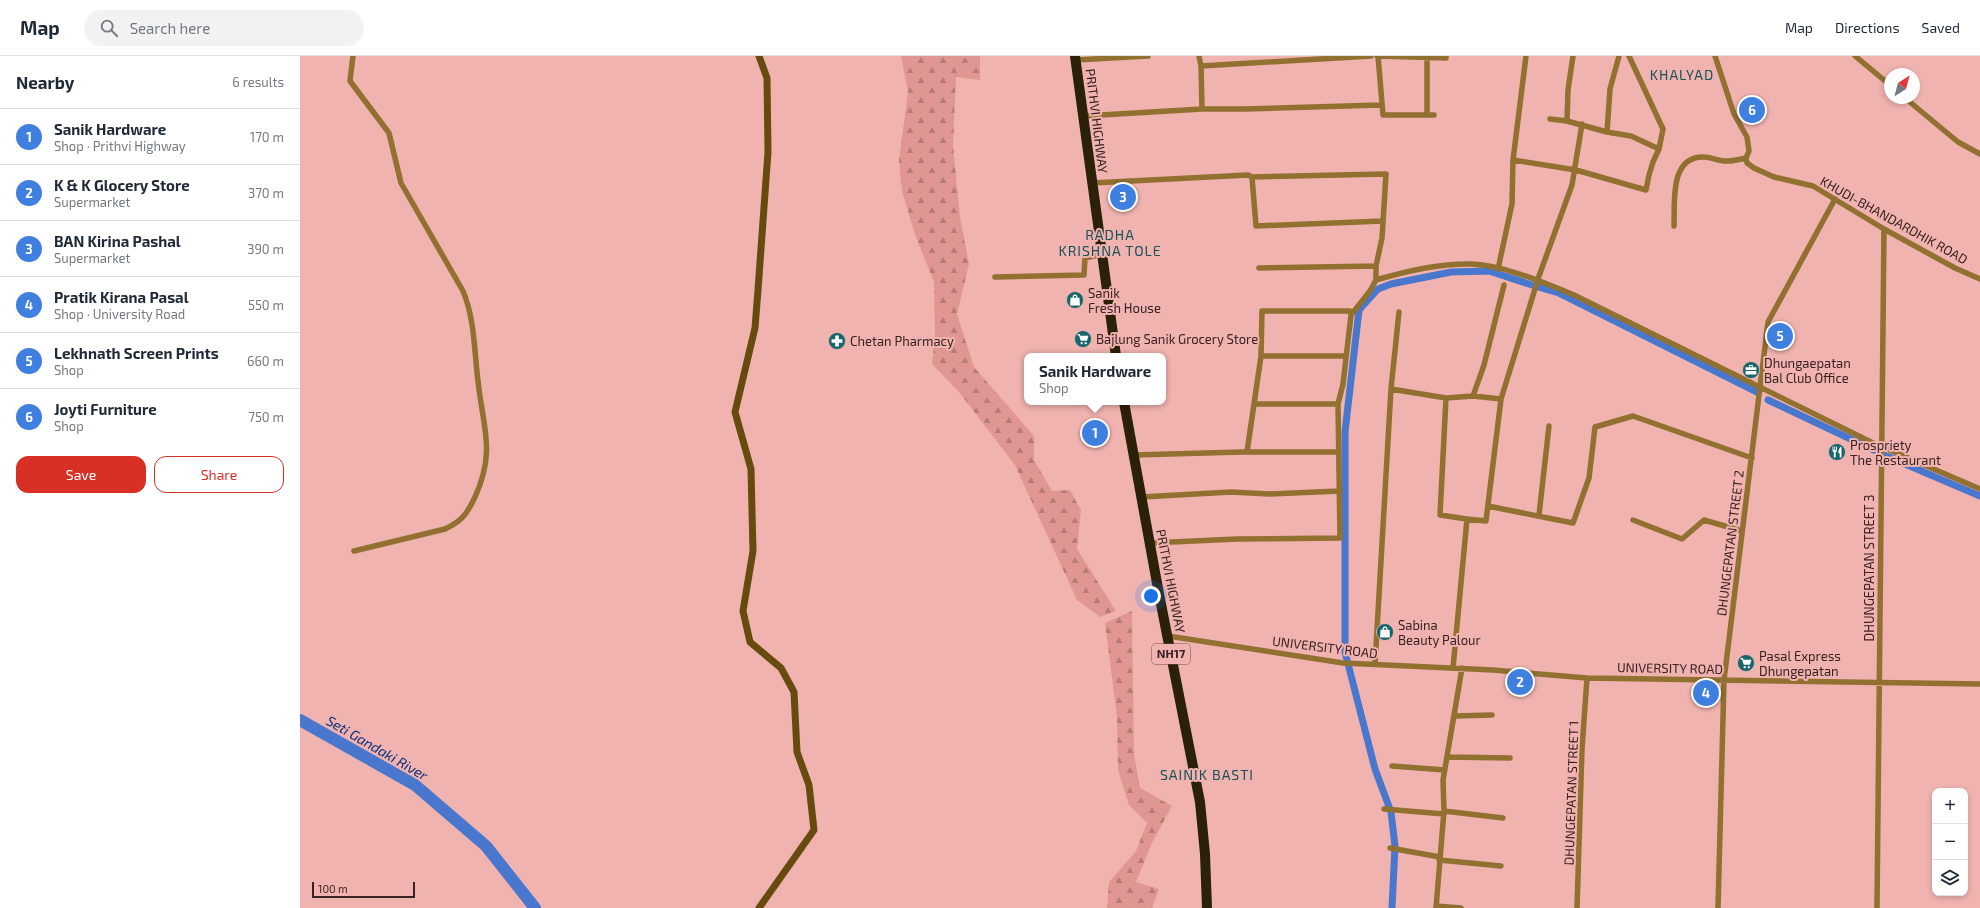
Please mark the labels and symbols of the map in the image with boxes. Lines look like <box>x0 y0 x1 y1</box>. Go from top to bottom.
district label: KHALYAD <box>1650 66 1714 83</box>
street label: PRITHVI HIGHWAY <box>1083 68 1111 175</box>
north arrow <box>1884 68 1920 104</box>
pin: 6 <box>1739 95 1765 125</box>
street label: KHUDI-BHANDARDHIK ROAD <box>1817 173 1971 267</box>
pin: 3 <box>1110 182 1136 212</box>
district label: RADHA KRISHNA TOLE <box>1058 226 1162 259</box>
place label: Sanik Fresh House <box>1088 285 1161 316</box>
shop icon: Sanik Fresh House <box>1065 290 1085 310</box>
pin: 5 <box>1767 321 1793 351</box>
supermarket icon: Bajlung Sanik Grocery Store <box>1073 329 1093 349</box>
pharmacy icon: Chetan Pharmacy <box>827 331 847 351</box>
place label: Bajlung Sanik Grocery Store <box>1096 331 1258 347</box>
place label: Chetan Pharmacy <box>850 333 954 349</box>
place label: Dhungaepatan Bal Club Office <box>1764 355 1851 386</box>
office icon: Dhungaepatan Bal Club Office <box>1741 360 1761 380</box>
pin: 1 <box>1082 418 1108 448</box>
place label: Prospriety The Restaurant <box>1850 437 1941 468</box>
restaurant icon: Prospriety The Restaurant <box>1827 442 1847 462</box>
street label: DHUNGEPATAN STREET 2 <box>1713 469 1747 617</box>
street label: DHUNGEPATAN STREET 3 <box>1861 495 1877 641</box>
street label: PRITHVI HIGHWAY <box>1153 528 1189 635</box>
your location <box>1141 586 1161 606</box>
place label: Sabina Beauty Palour <box>1398 617 1481 648</box>
shop icon: Sabina Beauty Palour <box>1375 622 1395 642</box>
street label: UNIVERSITY ROAD <box>1271 633 1379 661</box>
road number: NH17 <box>1152 644 1190 664</box>
place label: Pasal Express Dhungepatan <box>1759 648 1841 679</box>
supermarket icon: Pasal Express Dhungepatan <box>1736 653 1756 673</box>
street label: UNIVERSITY ROAD <box>1617 659 1723 677</box>
pin: 2 <box>1507 667 1533 697</box>
pin: 4 <box>1693 678 1719 708</box>
water label: Seti Gandaki River <box>323 712 431 784</box>
street label: DHUNGEPATAN STREET 1 <box>1560 720 1582 866</box>
district label: SAINIK BASTI <box>1160 766 1254 783</box>
scale bar <box>312 880 415 899</box>

